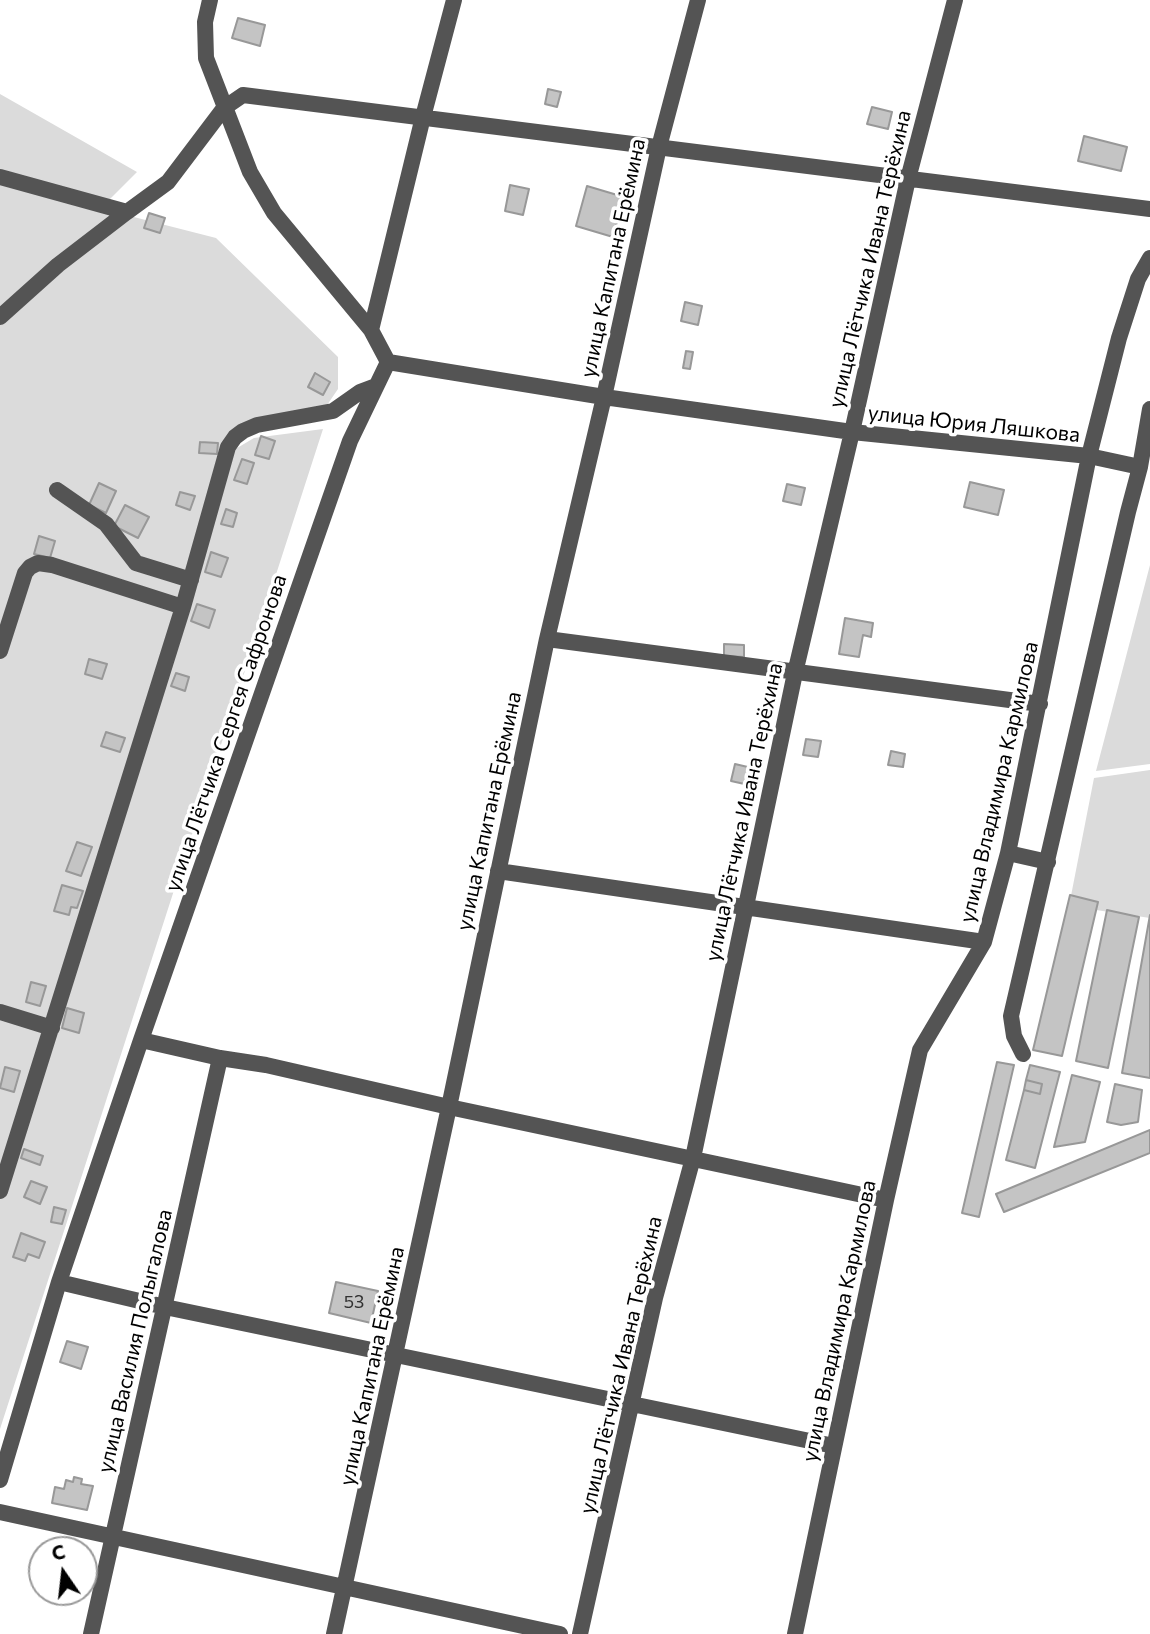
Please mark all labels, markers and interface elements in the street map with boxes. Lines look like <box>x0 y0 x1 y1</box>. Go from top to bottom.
street label: улица Лётчика Ивана Терёхина <box>823 108 917 410</box>
street label: улица Капитана Ерёмина <box>575 136 651 380</box>
street label: улица Юрия Ляшкова <box>867 400 1081 448</box>
street label: улица Лётчика Сергея Сафронова <box>160 571 292 895</box>
street label: улица Владимира Кармилова <box>954 639 1044 925</box>
street label: улица Лётчика Ивана Терёхина <box>700 660 788 964</box>
street label: улица Капитана Ерёмина <box>451 689 527 933</box>
street label: улица Владимира Кармилова <box>797 1178 881 1464</box>
street label: улица Василия Полыгалова <box>92 1207 178 1475</box>
street label: улица Лётчика Ивана Терёхина <box>574 1214 668 1516</box>
street label: улица Капитана Ерёмина <box>334 1244 410 1488</box>
house number: 53 <box>344 1291 364 1313</box>
north arrow <box>28 1536 98 1606</box>
text: С <box>49 1539 67 1565</box>

